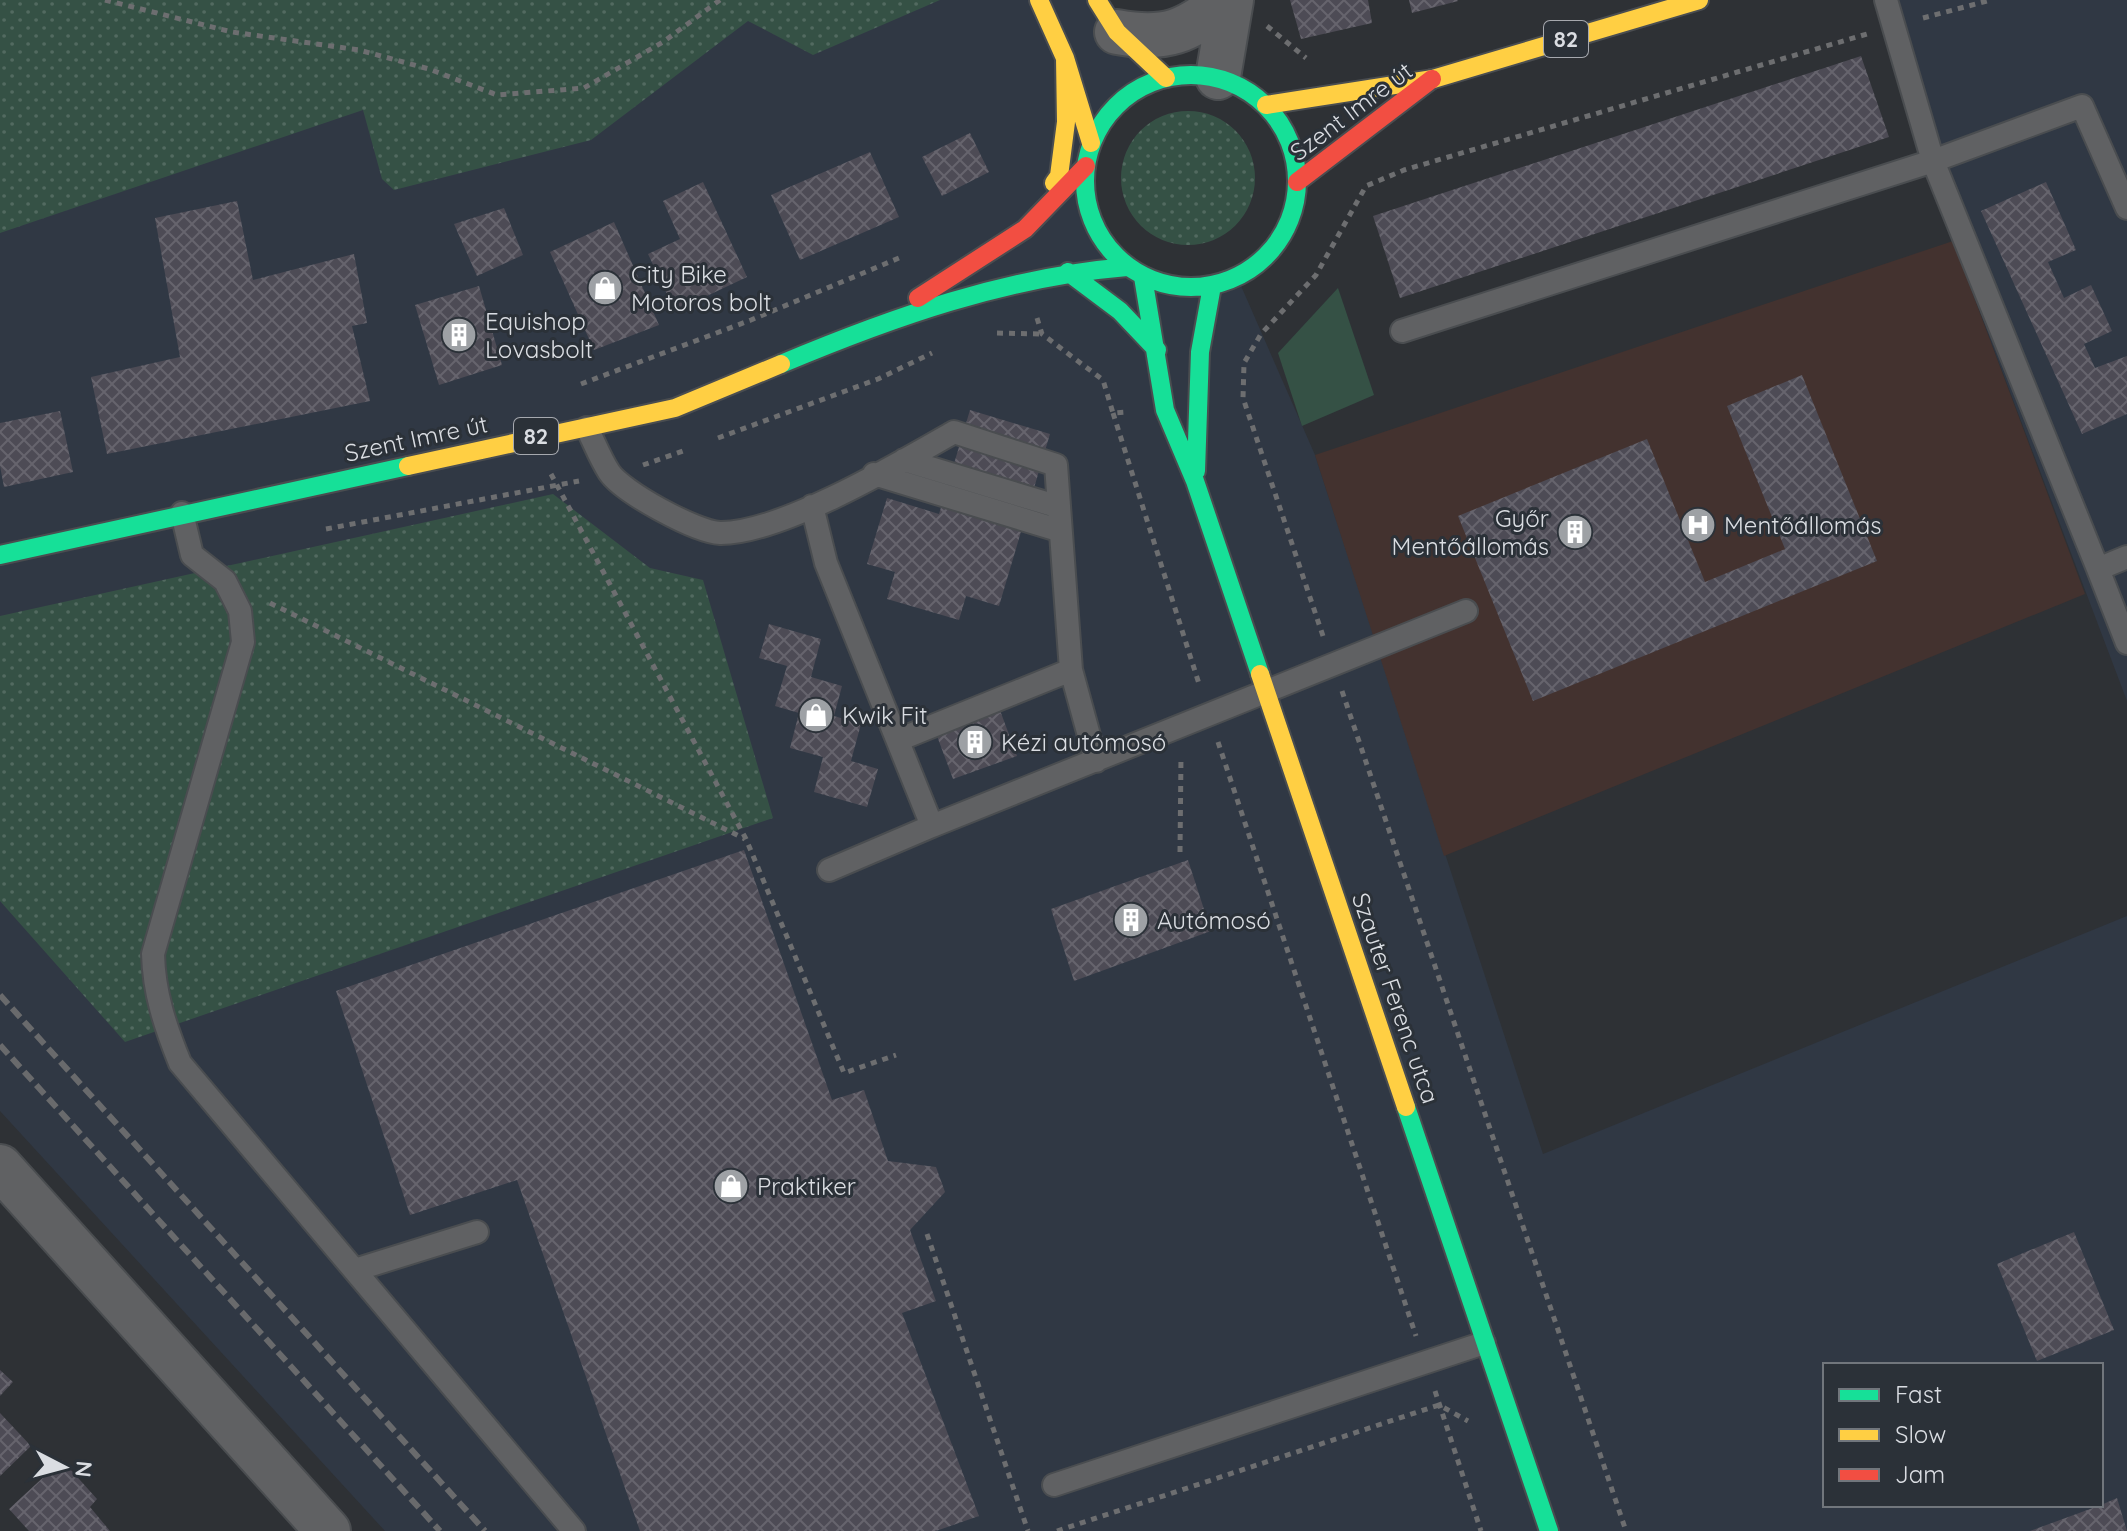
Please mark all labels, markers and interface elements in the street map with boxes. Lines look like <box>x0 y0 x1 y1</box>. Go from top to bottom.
road number: 82 <box>1544 21 1588 57</box>
street label: Szent Imre út <box>1284 55 1418 167</box>
place label: City Bike Motoros bolt <box>631 259 772 317</box>
shop icon: City Bike Motoros bolt <box>586 269 624 307</box>
place label: Equishop Lovasbolt <box>485 306 593 364</box>
building icon: Equishop Lovasbolt <box>440 316 478 354</box>
street label: Szent Imre út <box>342 408 490 468</box>
road number: 82 <box>514 418 558 454</box>
place label: Győr Mentőállomás <box>1392 503 1549 561</box>
hospital icon: Mentőállomás <box>1679 506 1717 544</box>
place label: Mentőállomás <box>1724 510 1881 540</box>
building icon: Győr Mentőállomás <box>1556 513 1594 551</box>
shop icon: Kwik Fit <box>797 696 835 734</box>
place label: Kwik Fit <box>842 700 927 730</box>
building icon: Kézi autómosó <box>956 723 994 761</box>
place label: Kézi autómosó <box>1001 727 1166 757</box>
street label: Szauter Ferenc utca <box>1346 889 1446 1107</box>
building icon: Autómosó <box>1112 901 1150 939</box>
place label: Autómosó <box>1157 905 1271 935</box>
shop icon: Praktiker <box>712 1167 750 1205</box>
place label: Praktiker <box>757 1171 856 1201</box>
legend <box>1823 1363 2103 1507</box>
text: Fast <box>1895 1379 1942 1409</box>
text: Slow <box>1895 1419 1946 1449</box>
north arrow <box>24 1427 104 1507</box>
text: Jam <box>1895 1459 1945 1489</box>
text: N <box>69 1460 99 1479</box>

